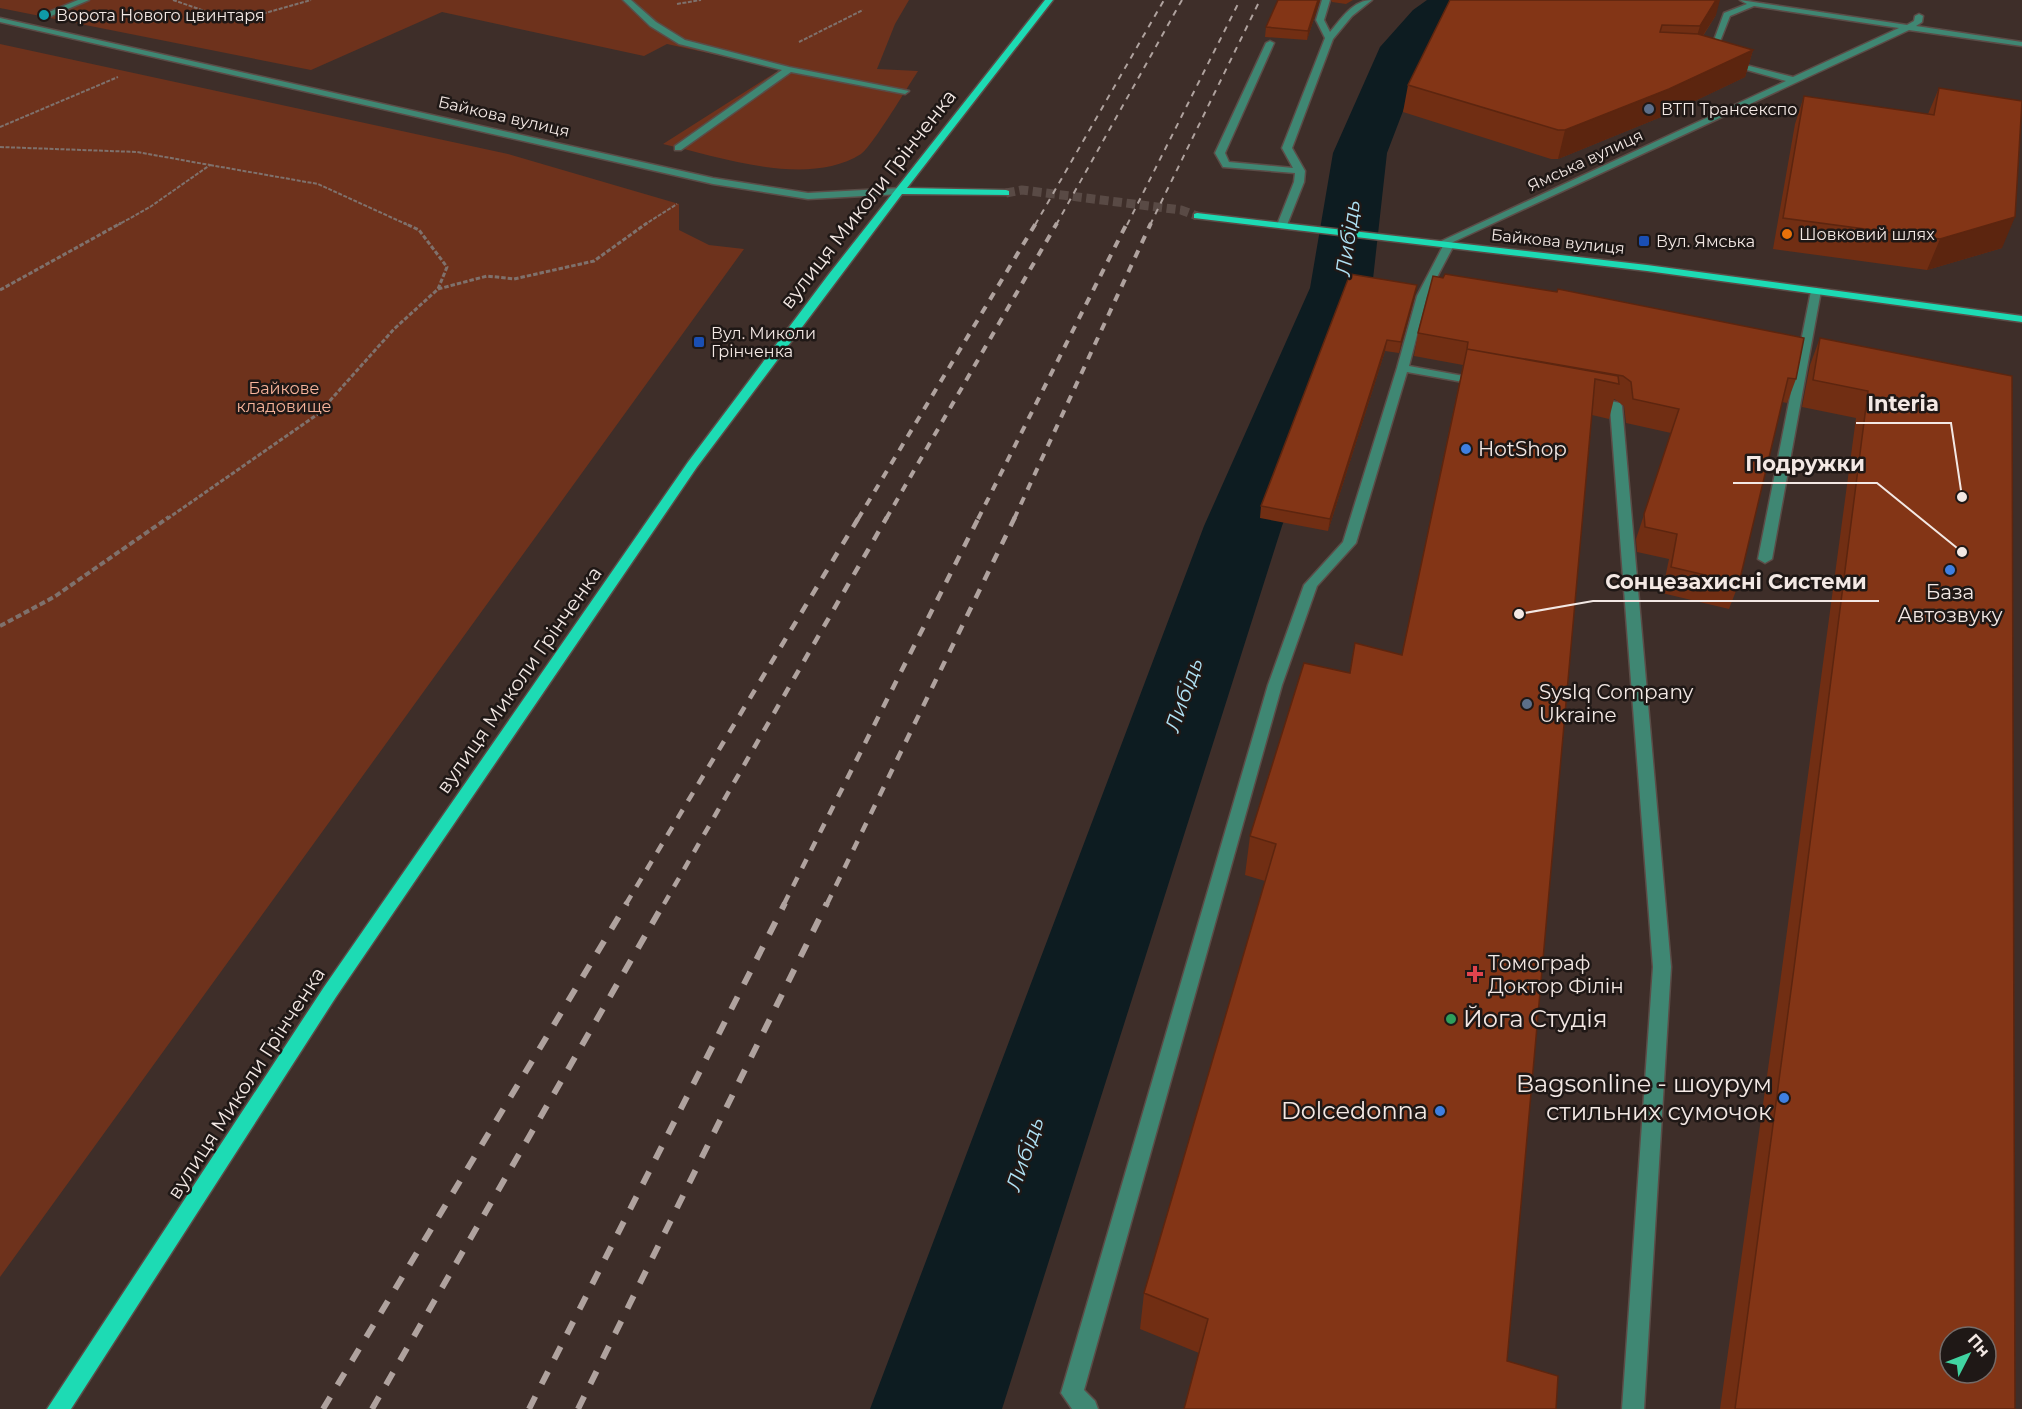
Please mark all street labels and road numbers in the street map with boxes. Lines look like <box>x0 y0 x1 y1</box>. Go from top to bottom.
street label: вулиця Миколи Грінченка <box>775 85 961 313</box>
street label: Байкова вулиця <box>436 92 572 141</box>
street label: Ямська вулиця <box>1525 125 1646 195</box>
street label: Байкова вулиця <box>1490 225 1626 258</box>
street label: вулиця Миколи Грінченка <box>431 562 607 798</box>
street label: вулиця Миколи Грінченка <box>162 963 330 1203</box>

